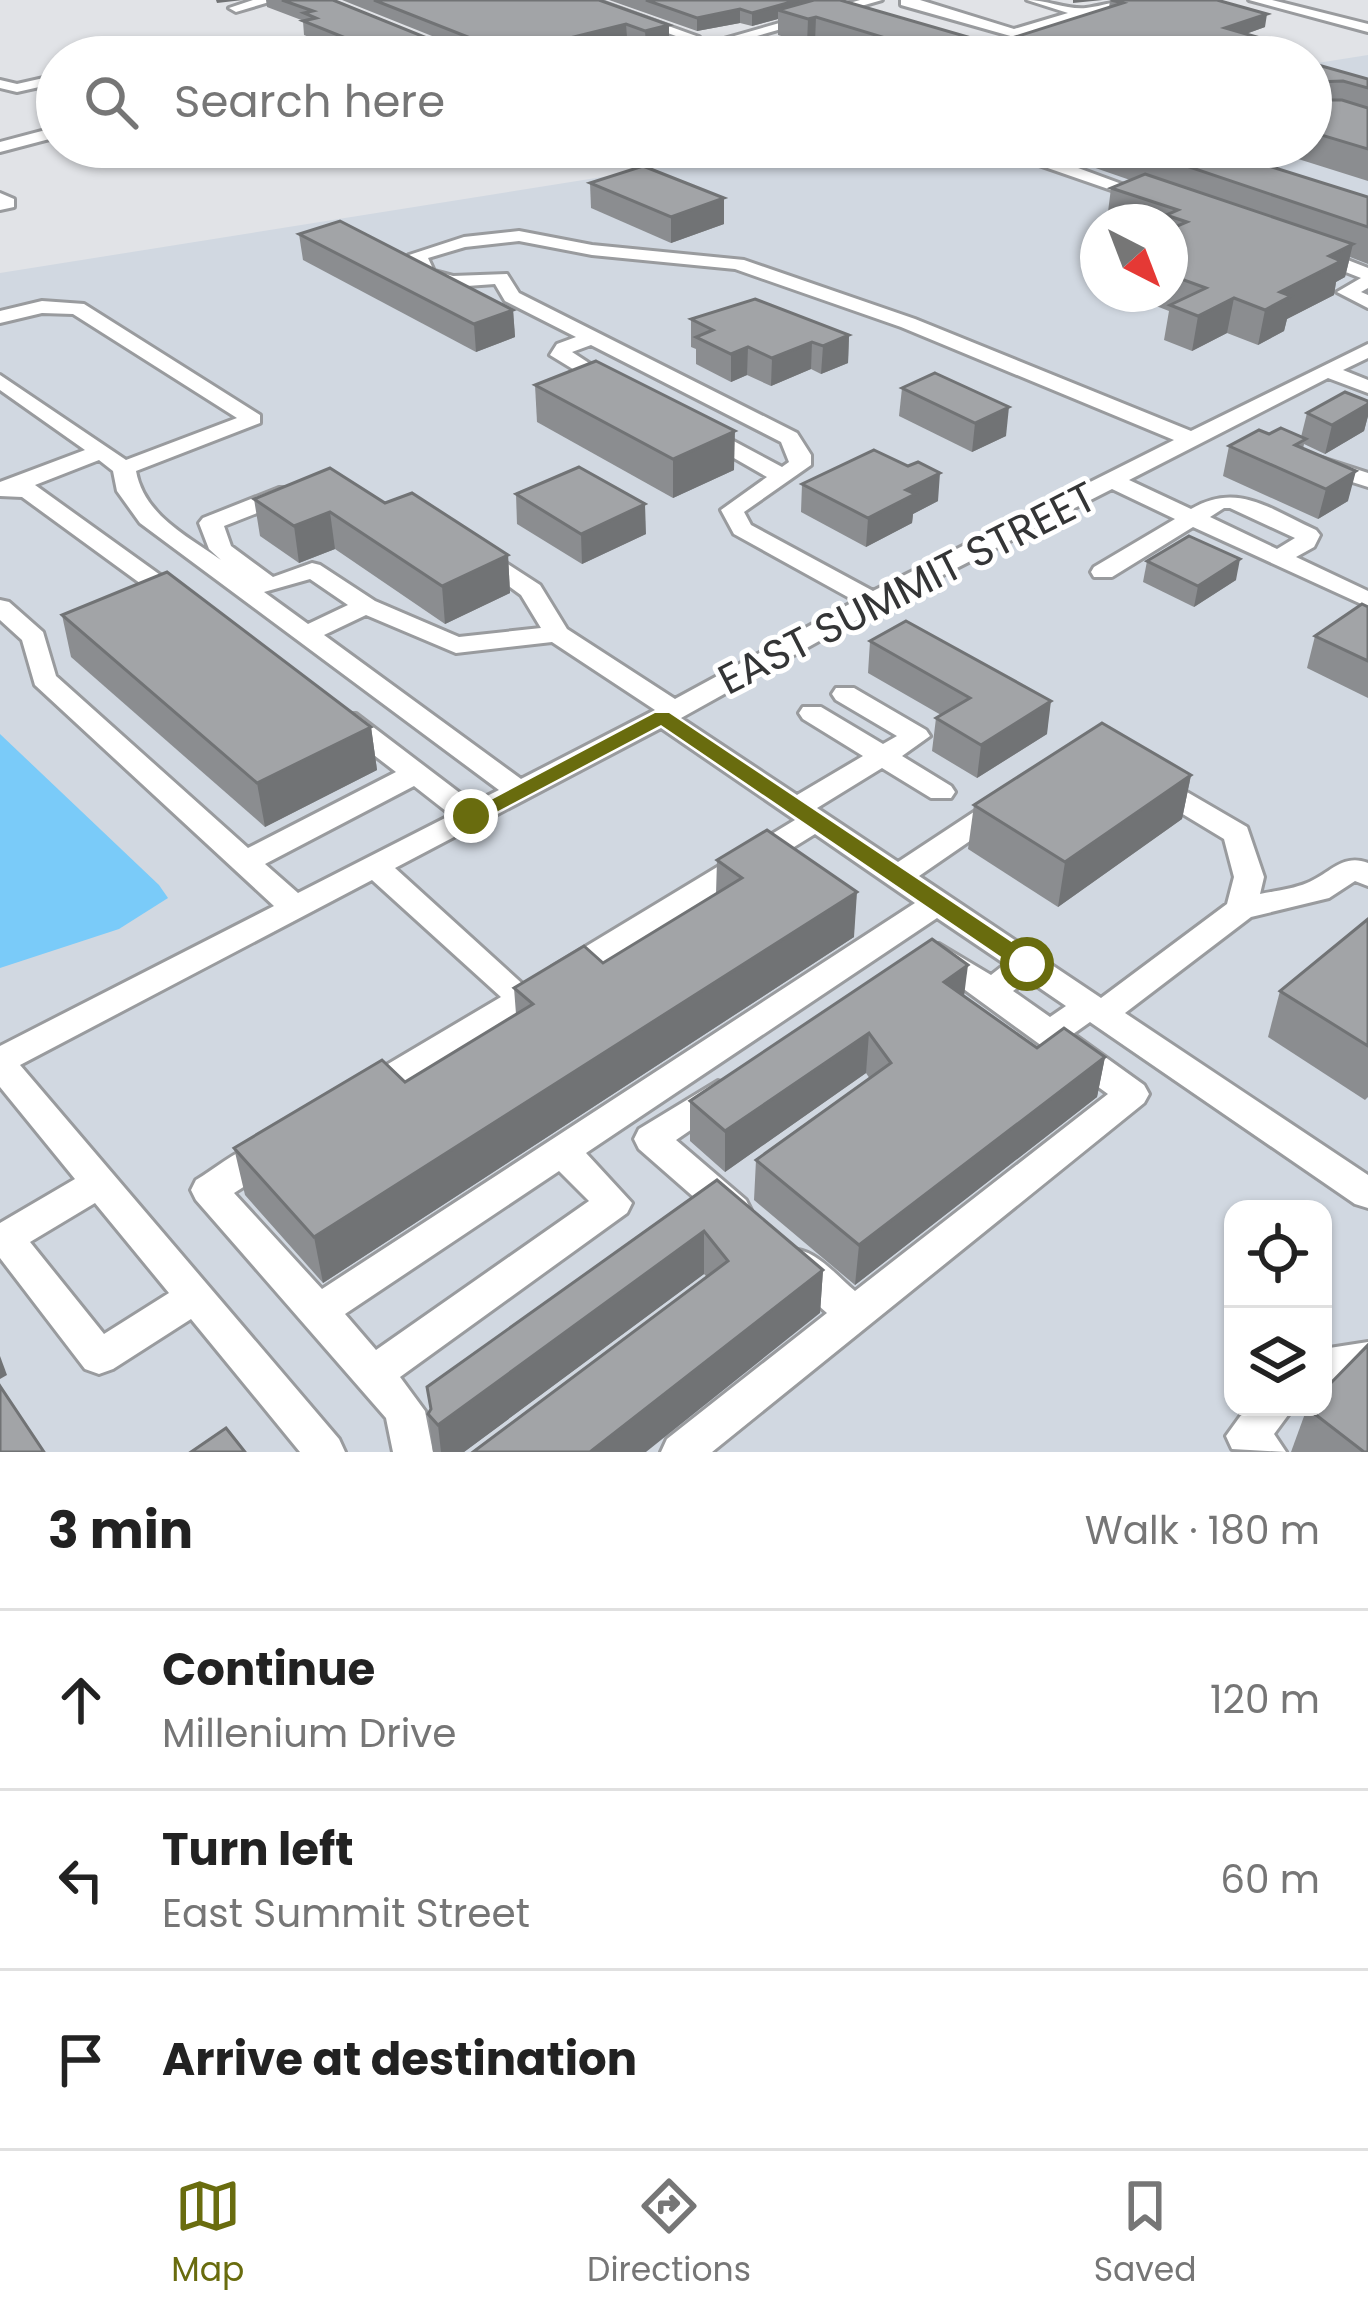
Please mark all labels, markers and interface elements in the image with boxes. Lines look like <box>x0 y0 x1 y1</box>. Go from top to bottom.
search box <box>36 36 1332 168</box>
icon: search <box>78 69 144 135</box>
text: Search here <box>174 70 445 133</box>
north arrow <box>1080 204 1188 312</box>
street label: EAST SUMMIT STREET <box>708 467 1106 709</box>
route end <box>444 789 498 843</box>
route start <box>1000 937 1054 991</box>
map controls <box>1224 1200 1332 1416</box>
button: locate <box>1224 1200 1332 1308</box>
button: layers <box>1224 1308 1332 1416</box>
text: 3 min <box>48 1494 193 1566</box>
text: Walk · 180 m <box>1085 1503 1320 1558</box>
text: Continue <box>162 1638 375 1701</box>
icon: ahead <box>48 1667 114 1733</box>
text: 120 m <box>1210 1672 1320 1727</box>
text: Millenium Drive <box>162 1706 456 1761</box>
text: Turn left <box>162 1818 354 1881</box>
icon: left <box>48 1847 114 1913</box>
text: 60 m <box>1220 1852 1320 1907</box>
text: East Summit Street <box>162 1886 530 1941</box>
icon: arrive <box>48 2027 114 2093</box>
text: Arrive at destination <box>162 2028 637 2091</box>
tab: Map <box>171 2173 244 2295</box>
tab: Directions <box>587 2173 751 2295</box>
tab: Saved <box>1094 2173 1197 2295</box>

